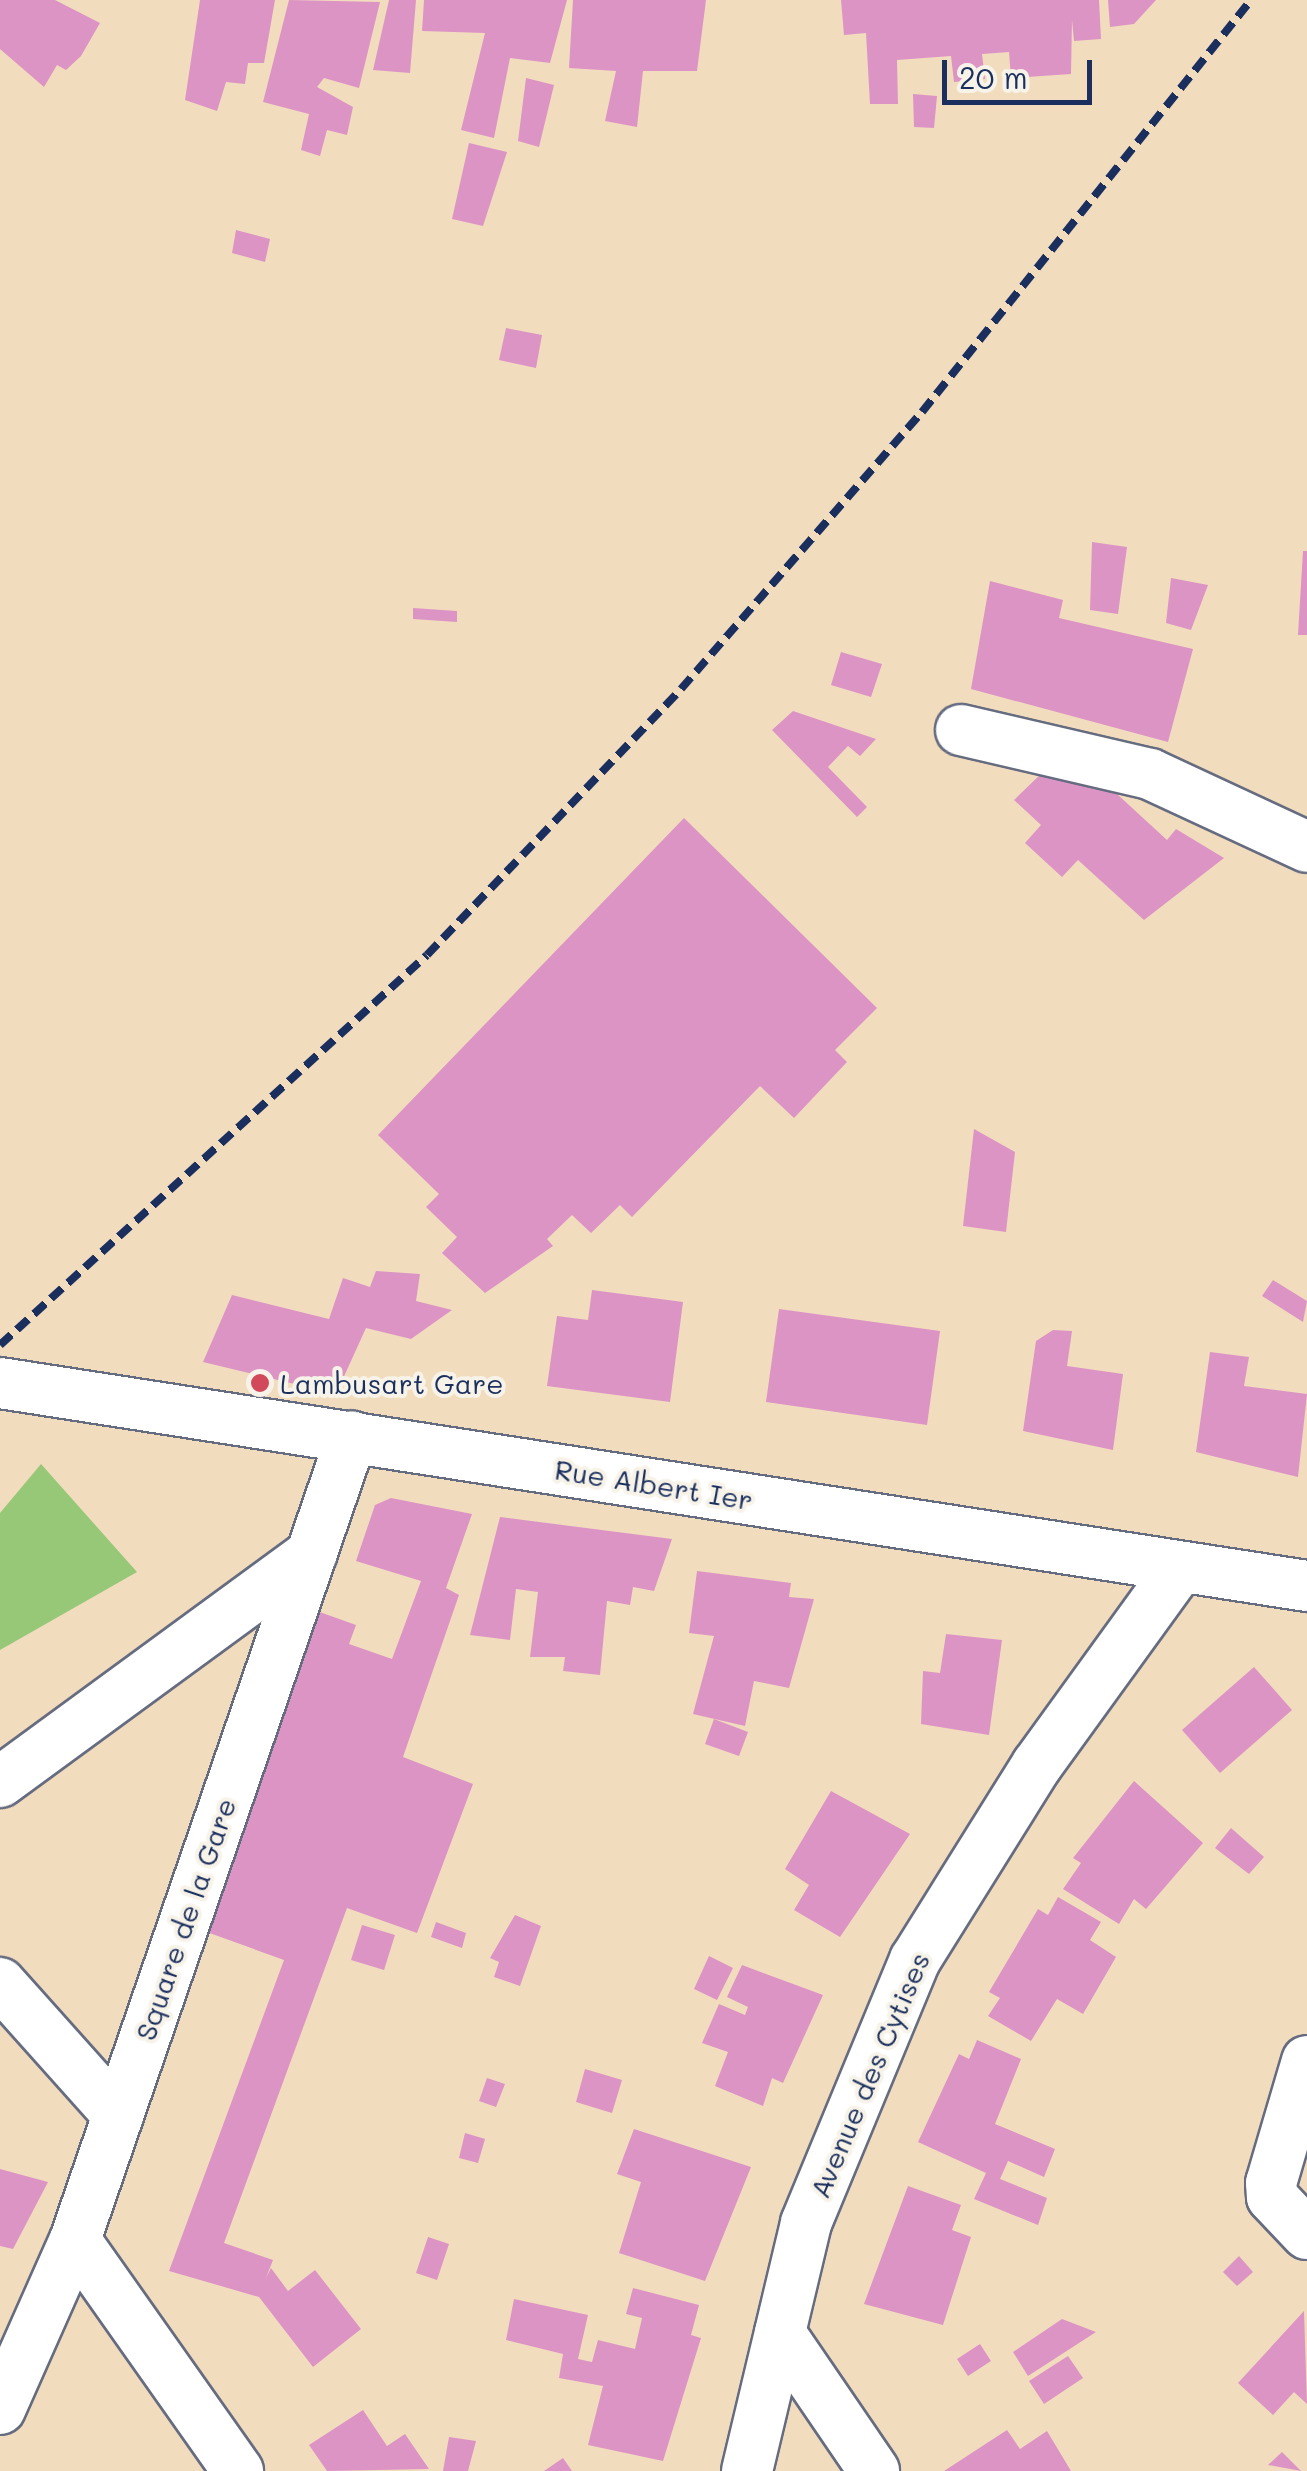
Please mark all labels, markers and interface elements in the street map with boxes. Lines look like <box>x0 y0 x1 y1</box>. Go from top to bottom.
scale bar <box>947 40 1097 102</box>
text: 20 m <box>959 57 1028 97</box>
place label: Lambusart Gare <box>280 1366 504 1400</box>
marker: Lambusart Gare <box>249 1372 271 1394</box>
street label: Rue Albert Ier <box>553 1452 755 1516</box>
street label: Square de la Gare <box>128 1794 242 2044</box>
street label: Avenue des Cytises <box>802 1947 936 2203</box>

